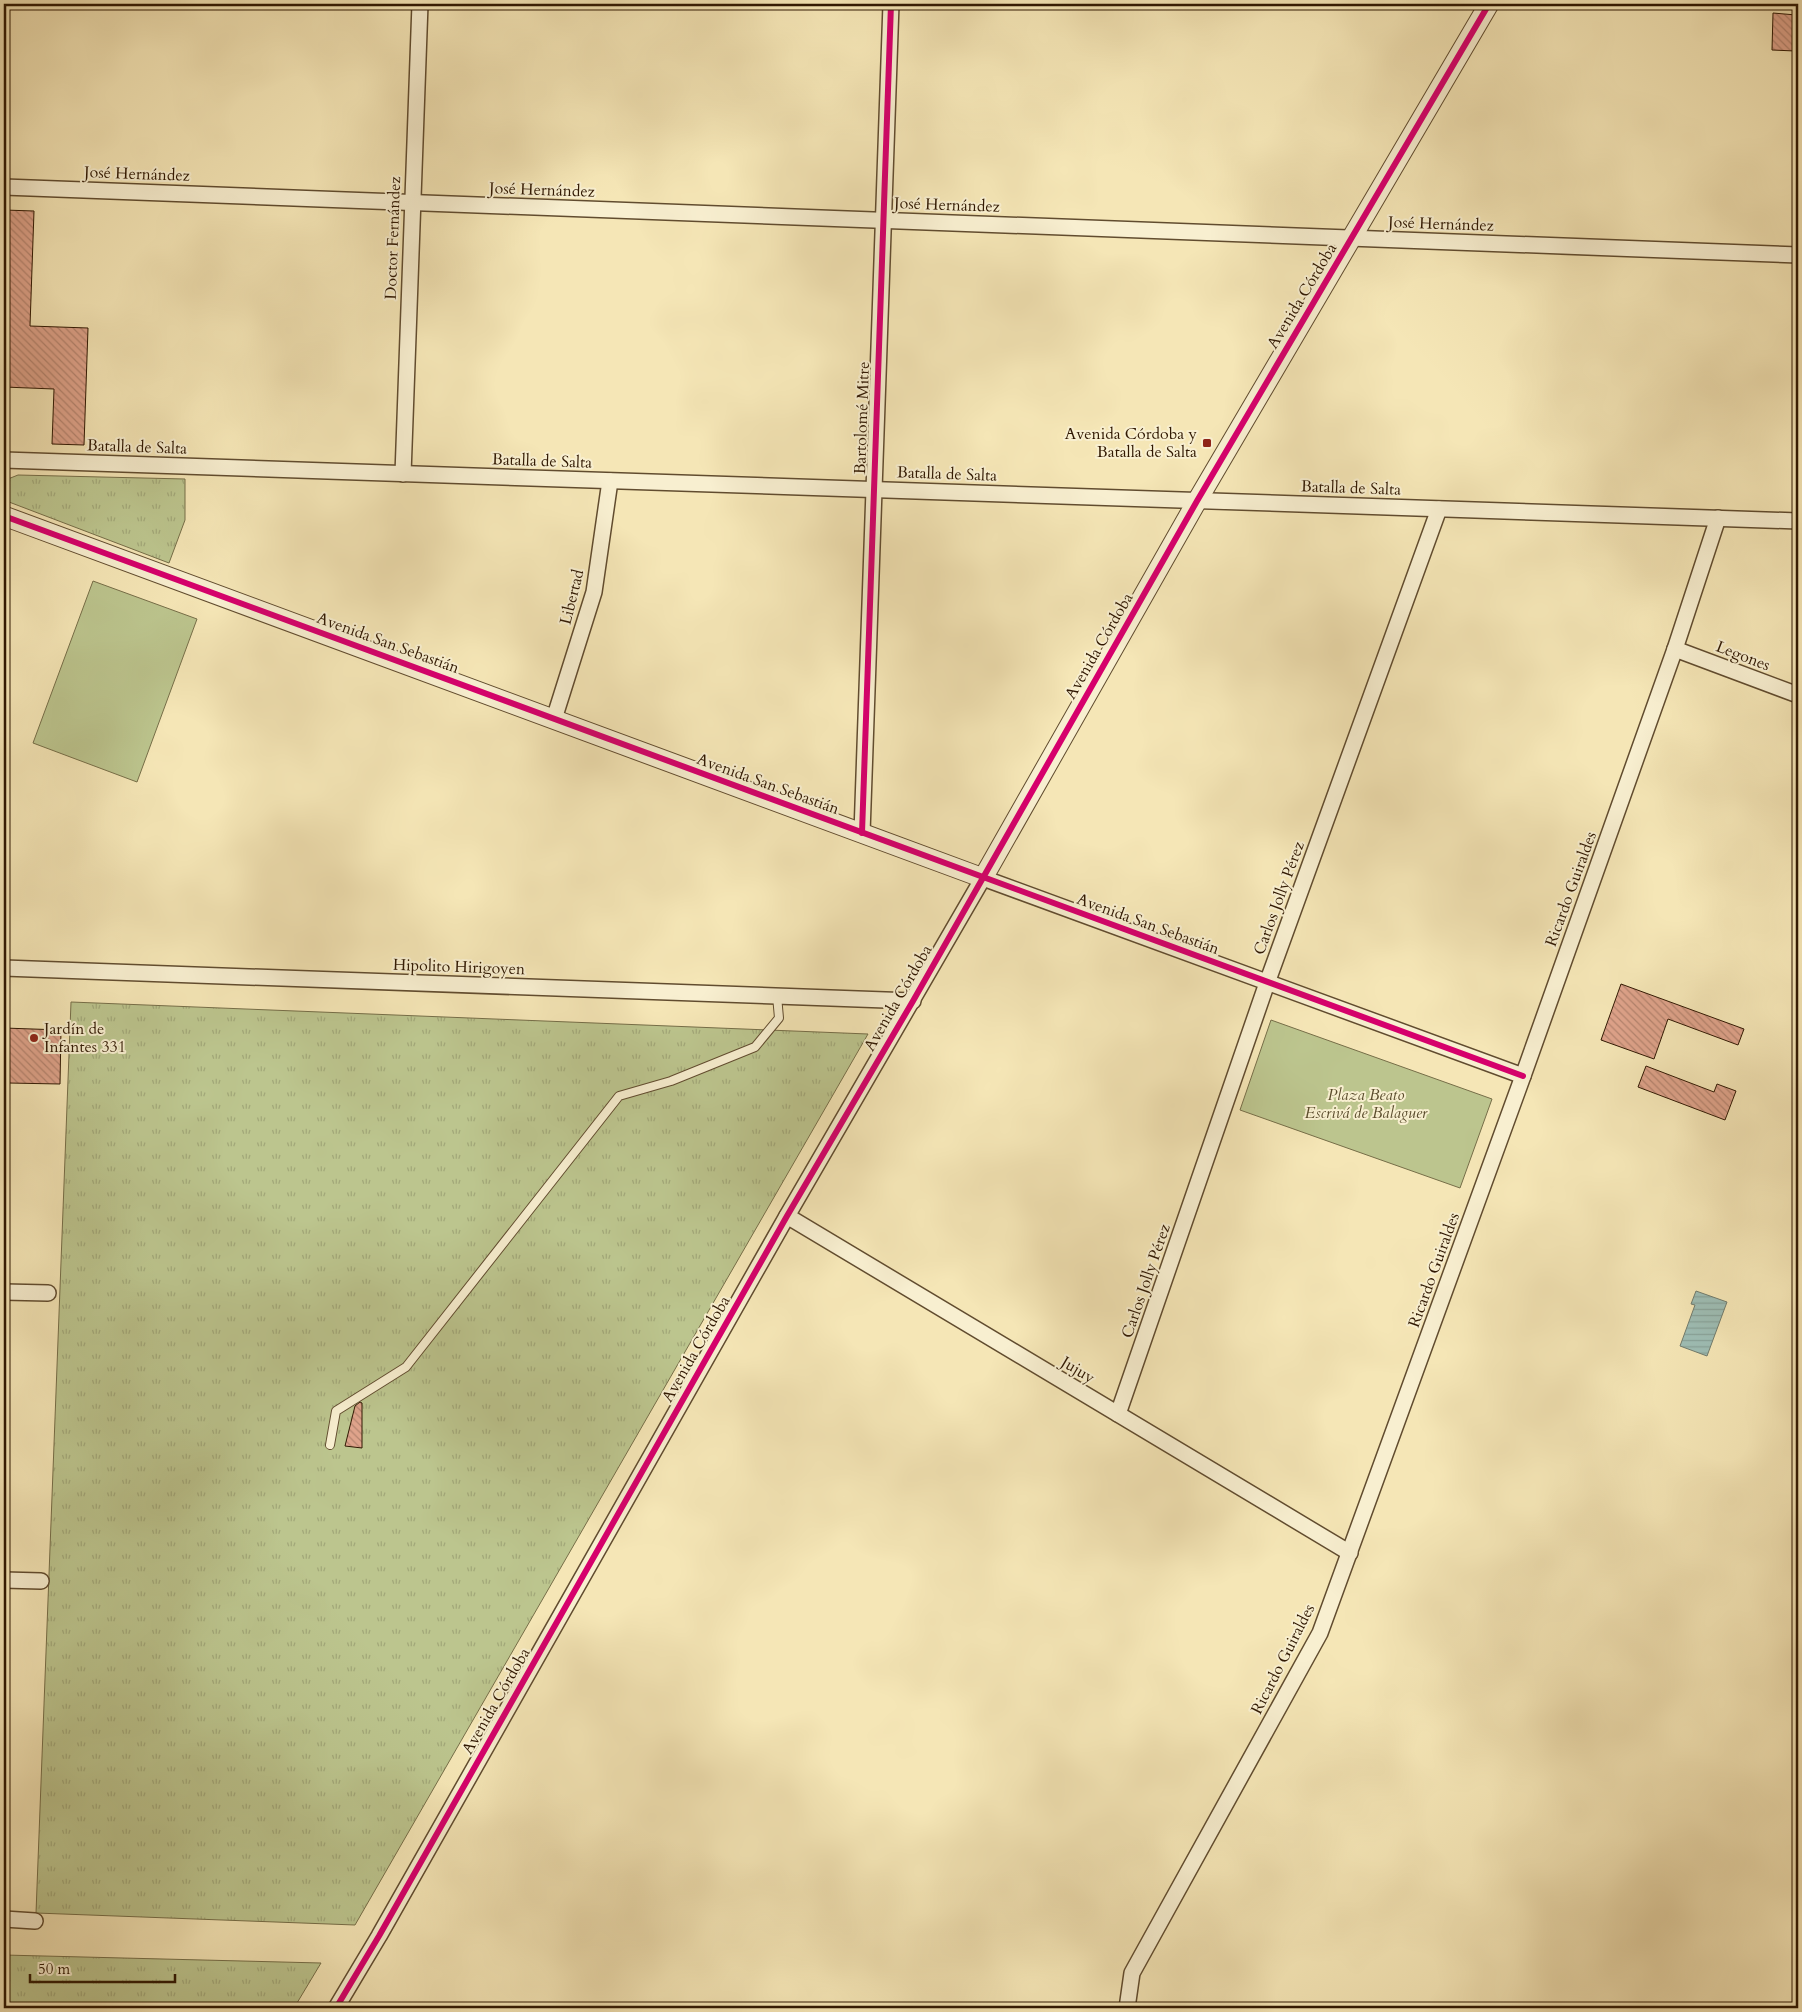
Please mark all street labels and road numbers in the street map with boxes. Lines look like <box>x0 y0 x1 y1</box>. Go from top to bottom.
street label: José Hernández <box>82 161 190 187</box>
street label: Doctor Fernández <box>380 176 406 300</box>
street label: José Hernández <box>487 177 595 203</box>
street label: José Hernández <box>892 192 1000 218</box>
street label: José Hernández <box>1386 211 1494 237</box>
street label: Avenida Córdoba <box>1262 239 1342 353</box>
street label: Bartolomé Mitre <box>849 361 875 475</box>
street label: Batalla de Salta <box>87 434 188 460</box>
street label: Batalla de Salta <box>492 448 593 474</box>
street label: Batalla de Salta <box>897 461 998 487</box>
street label: Batalla de Salta <box>1301 475 1402 501</box>
street label: Libertad <box>555 567 590 627</box>
street label: Avenida Córdoba <box>1060 589 1138 703</box>
street label: Avenida San Sebastián <box>314 607 462 679</box>
street label: Legones <box>1713 636 1773 676</box>
street label: Avenida San Sebastián <box>694 748 842 820</box>
street label: Ricardo Guiraldes <box>1540 828 1602 950</box>
street label: Carlos Jolly Pérez <box>1248 838 1310 958</box>
street label: Avenida San Sebastián <box>1074 888 1222 960</box>
street label: Avenida Córdoba <box>859 941 937 1055</box>
street label: Hipolito Hirigoyen <box>393 954 525 980</box>
street label: Ricardo Guiraldes <box>1403 1209 1465 1331</box>
street label: Carlos Jolly Pérez <box>1116 1221 1176 1341</box>
street label: Avenida Córdoba <box>657 1292 735 1406</box>
street label: Jujuy <box>1055 1350 1100 1389</box>
street label: Ricardo Guiraldes <box>1246 1600 1320 1718</box>
street label: Avenida Córdoba <box>457 1644 535 1758</box>

